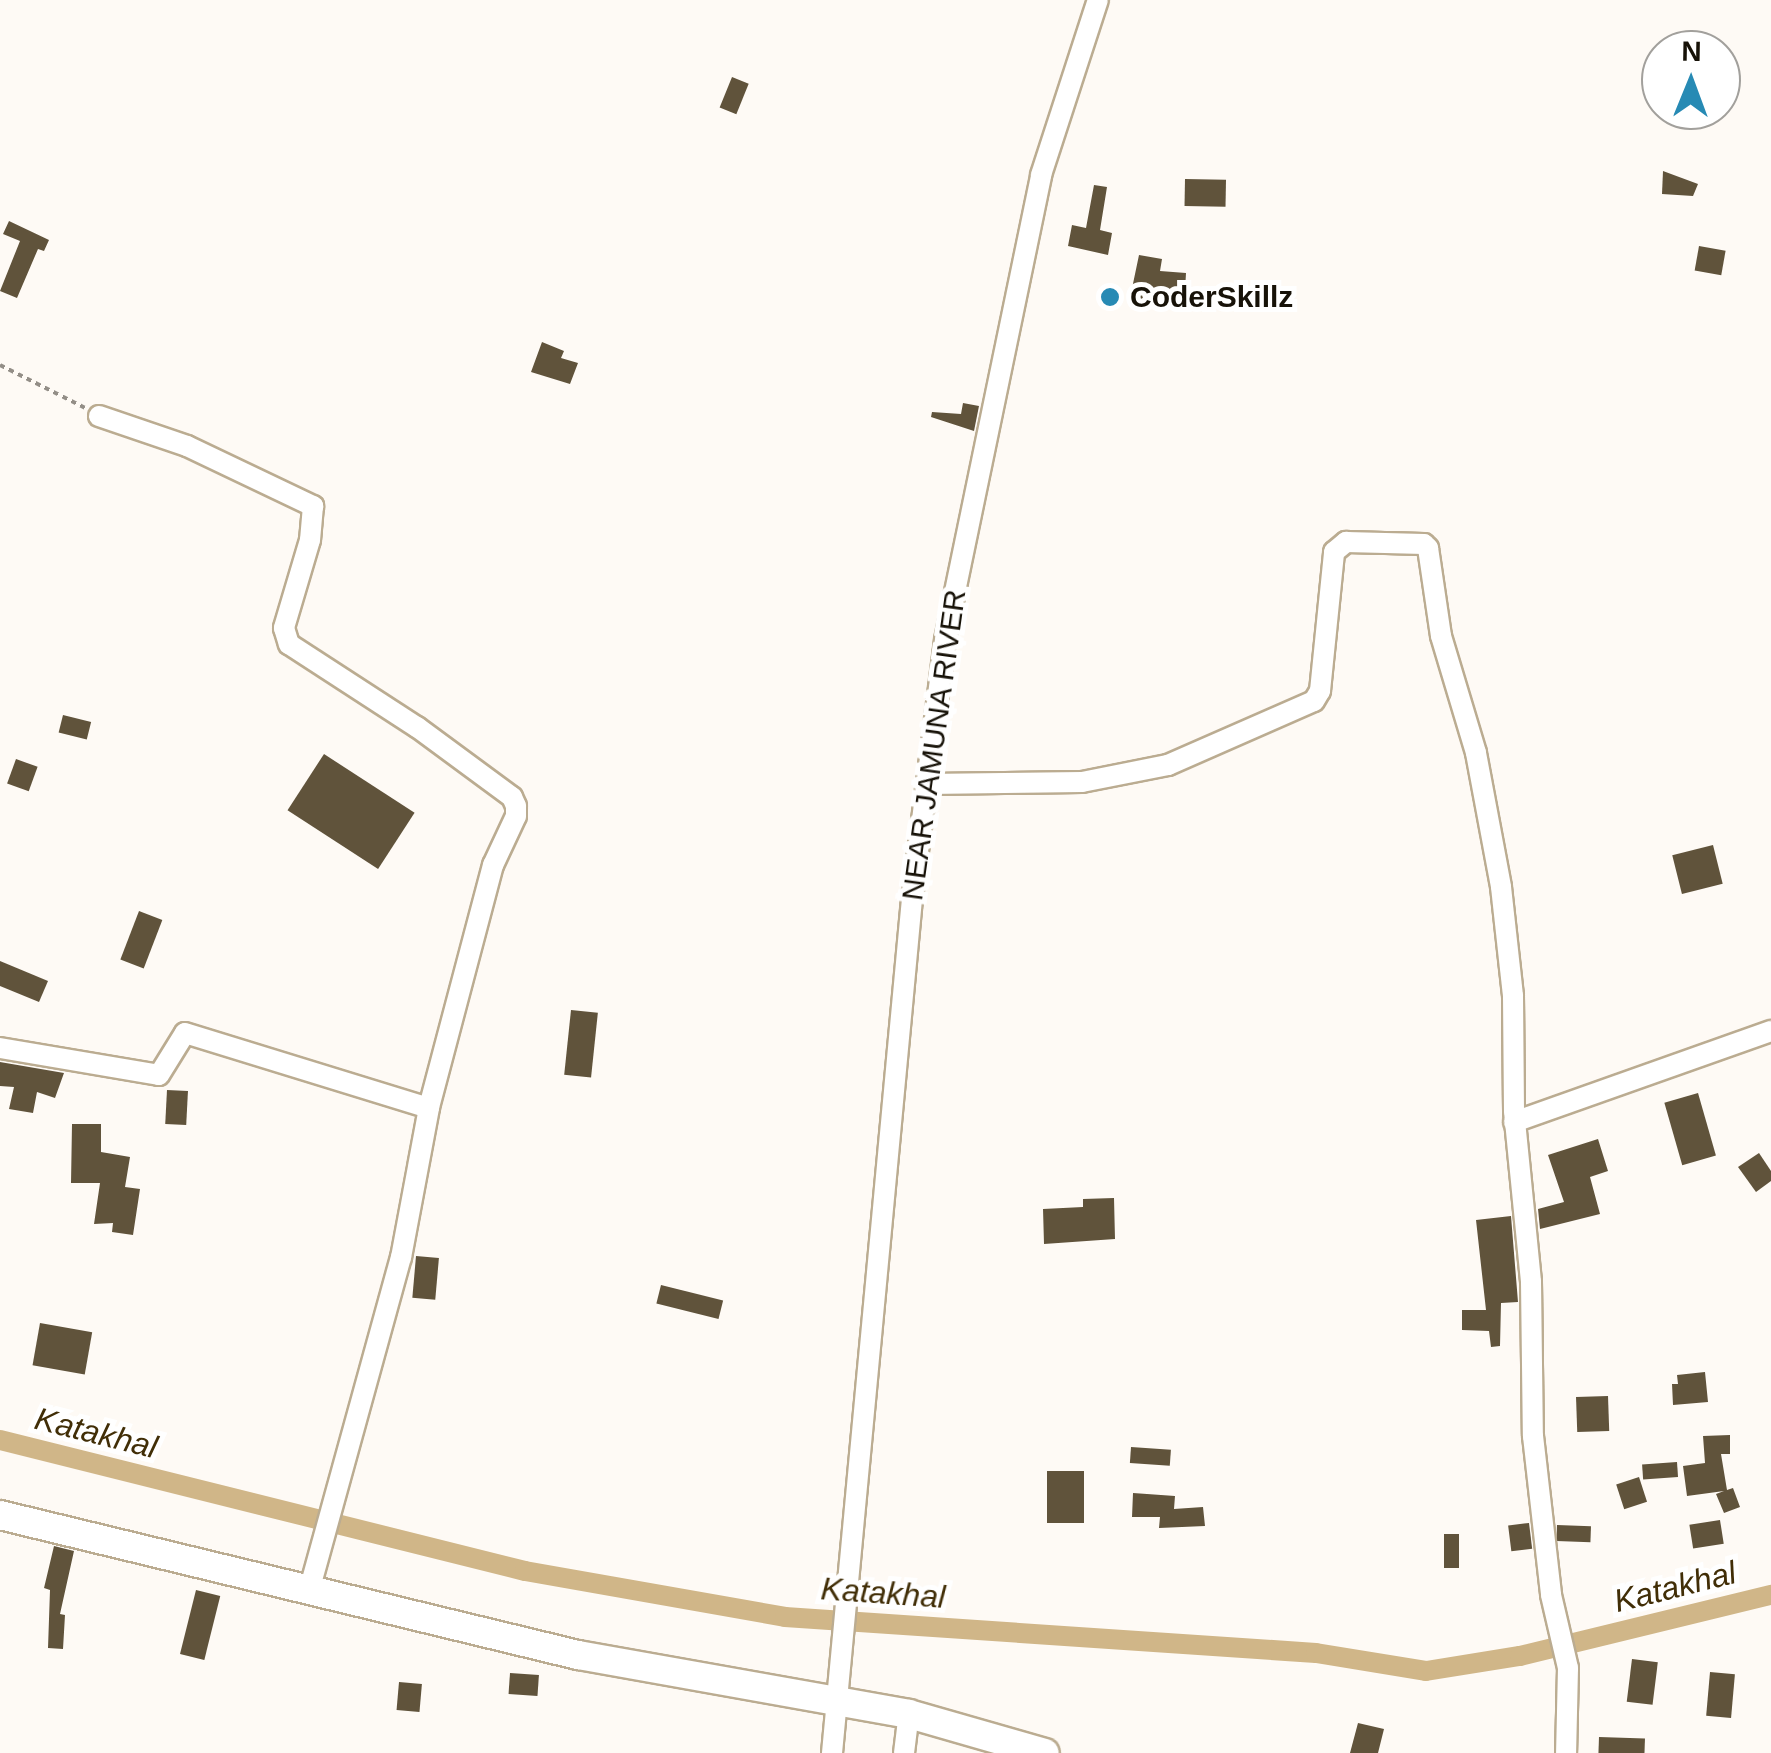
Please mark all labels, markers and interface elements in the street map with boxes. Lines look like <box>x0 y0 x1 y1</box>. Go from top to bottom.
north arrow <box>1641 30 1741 130</box>
text: N <box>1681 36 1702 67</box>
place label: CoderSkillz <box>1130 279 1293 315</box>
marker: CoderSkillz <box>1099 286 1121 308</box>
street label: NEAR JAMUNA RIVER <box>894 587 974 903</box>
water label: Katakhal <box>31 1399 161 1467</box>
water label: Katakhal <box>1610 1553 1740 1621</box>
water label: Katakhal <box>820 1570 946 1616</box>

